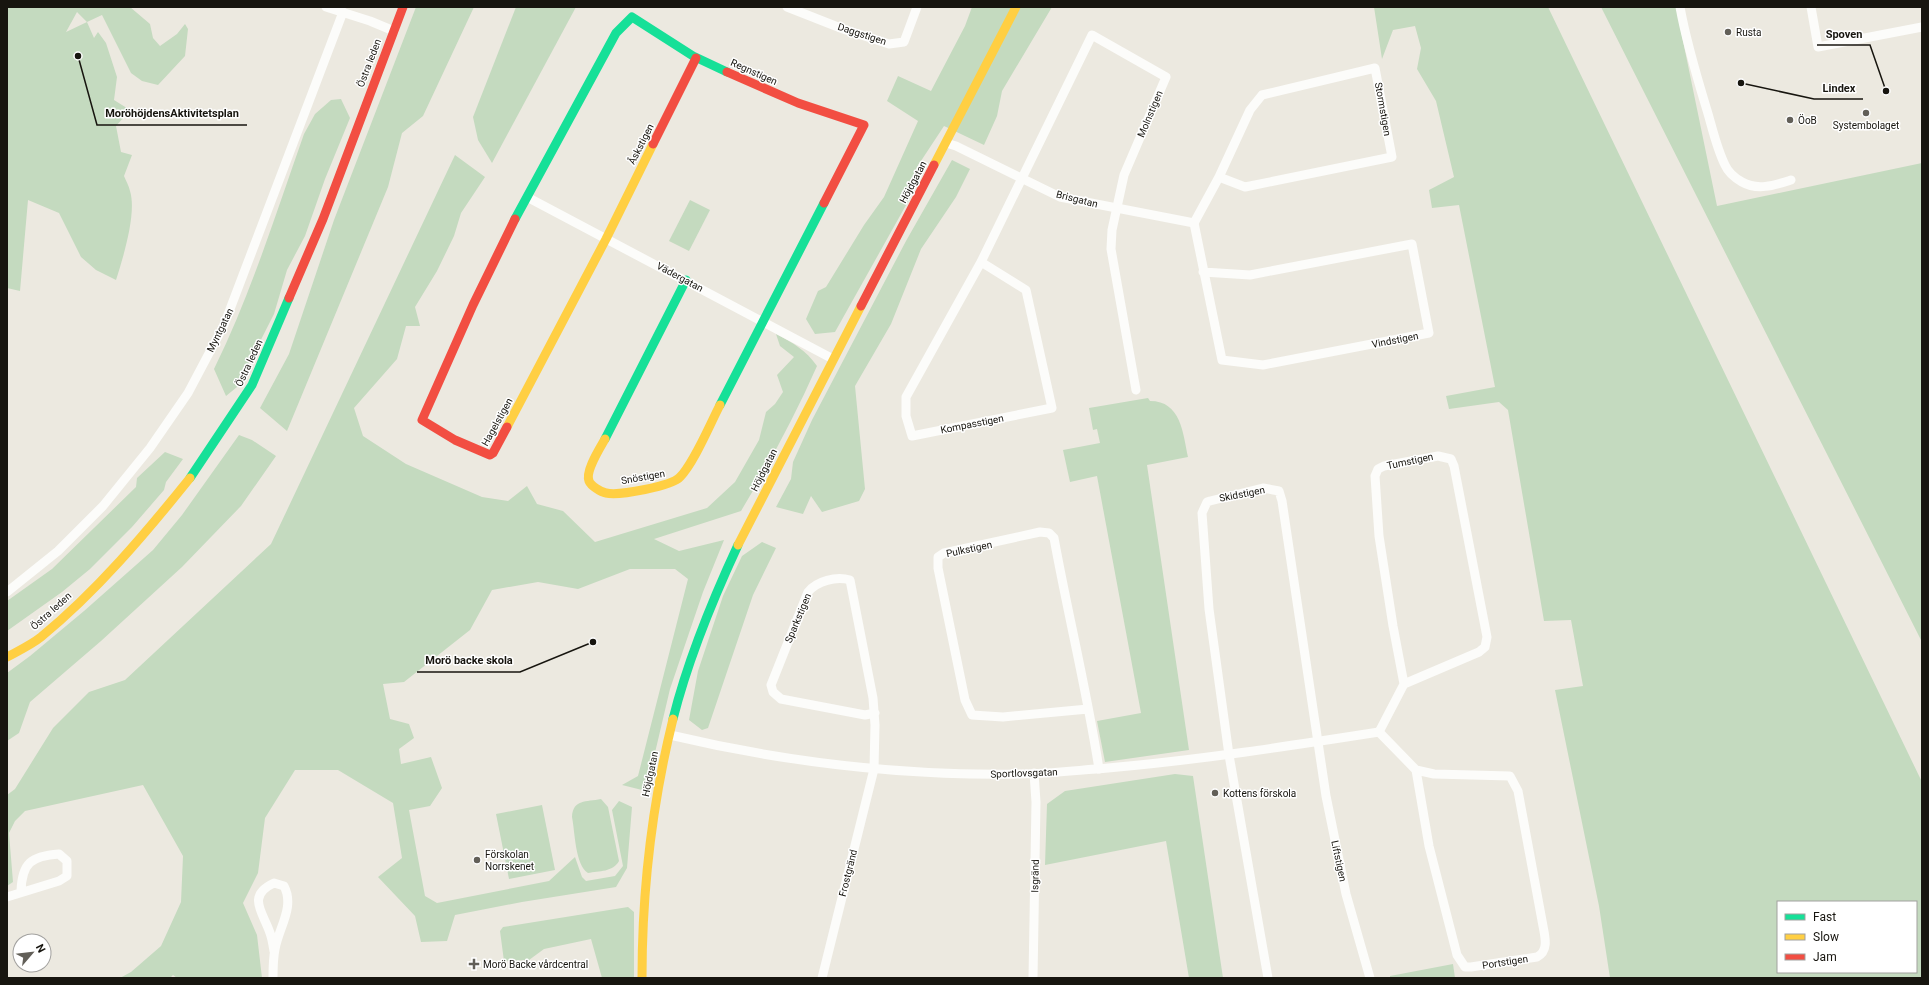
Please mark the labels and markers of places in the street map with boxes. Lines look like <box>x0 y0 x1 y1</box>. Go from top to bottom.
callout: Spoven <box>1817 22 1870 45</box>
marker: Rusta <box>1723 27 1733 37</box>
place label: Rusta <box>1736 27 1762 38</box>
callout: Lindex <box>1814 76 1863 99</box>
callout: MoröhöjdensAktivitetsplan <box>97 102 247 125</box>
marker: Systembolaget <box>1861 108 1871 118</box>
place label: ÖoB <box>1798 114 1817 126</box>
marker: ÖoB <box>1785 115 1795 125</box>
place label: Systembolaget <box>1833 120 1899 131</box>
callout: Morö backe skola <box>417 649 520 672</box>
marker: Kottens förskola <box>1210 788 1220 798</box>
place label: Kottens förskola <box>1223 788 1296 799</box>
place label: Förskolan Norrskenet <box>485 849 534 872</box>
marker: Förskolan Norrskenet <box>472 855 482 865</box>
marker: Morö Backe vårdcentral <box>468 958 480 970</box>
place label: Morö Backe vårdcentral <box>483 959 588 970</box>

